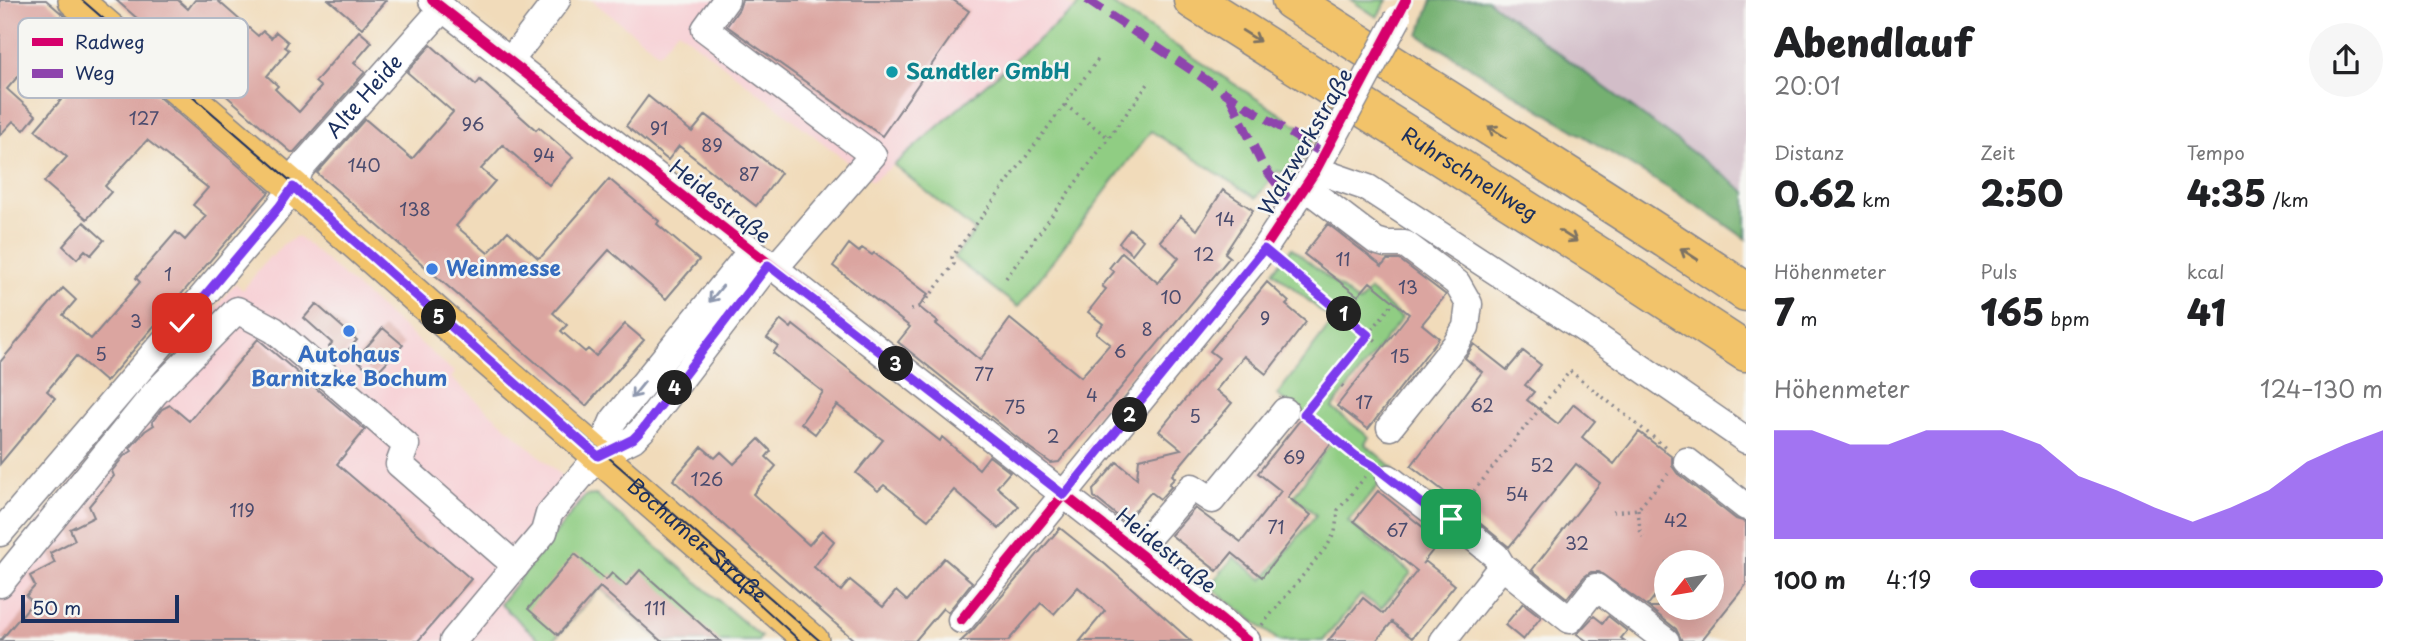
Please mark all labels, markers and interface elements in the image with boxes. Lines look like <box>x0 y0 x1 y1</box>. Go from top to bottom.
text: Abendlauf <box>1774 13 1973 70</box>
legend <box>18 18 248 98</box>
button: share <box>2309 23 2383 97</box>
text: Radweg <box>75 27 145 55</box>
one-way arrow <box>1241 29 1260 44</box>
street label: Alte Heide <box>317 46 409 144</box>
place label: Sandtler GmbH <box>906 54 1070 86</box>
text: Weg <box>75 58 115 86</box>
street label: Walzwerkstraße <box>1249 61 1360 221</box>
marker: Sandtler GmbH <box>884 64 900 80</box>
text: 20:01 <box>1774 68 1841 103</box>
house number: 127 <box>129 104 159 131</box>
house number: 96 <box>462 110 484 137</box>
house number: 91 <box>650 114 668 141</box>
street label: Ruhrschnellweg <box>1396 118 1545 228</box>
one-way arrow <box>1488 124 1508 138</box>
house number: 89 <box>701 131 723 158</box>
text: Distanz <box>1774 138 1844 166</box>
text: Zeit <box>1980 138 2015 166</box>
text: Tempo <box>2187 138 2245 166</box>
house number: 94 <box>533 141 555 168</box>
street label: Heidestraße <box>664 150 779 250</box>
house number: 140 <box>347 151 381 178</box>
house number: 87 <box>739 160 759 187</box>
text: 0.62 <box>1774 166 1856 219</box>
text: 2:50 <box>1980 166 2063 219</box>
text: 4:35 <box>2187 166 2266 219</box>
text: km <box>1856 185 1891 213</box>
text: /km <box>2266 185 2309 213</box>
house number: 138 <box>399 195 431 222</box>
house number: 14 <box>1215 205 1235 232</box>
one-way arrow <box>1557 230 1577 244</box>
house number: 12 <box>1194 240 1214 267</box>
house number: 11 <box>1335 245 1351 272</box>
one-way arrow <box>1680 247 1699 262</box>
place label: Weinmesse <box>446 251 561 283</box>
text: Höhenmeter <box>1774 257 1886 285</box>
text: Puls <box>1980 257 2017 285</box>
text: kcal <box>2187 257 2225 285</box>
house number: 1 <box>164 260 172 287</box>
marker: Weinmesse <box>424 261 440 277</box>
house number: 13 <box>1398 273 1418 300</box>
house number: 10 <box>1160 283 1182 310</box>
one-way arrow <box>708 285 724 303</box>
text: 7 <box>1774 285 1794 338</box>
text: 165 <box>1980 285 2044 338</box>
text: 41 <box>2187 285 2226 338</box>
pin <box>152 293 212 353</box>
pin: 1 <box>1326 296 1362 332</box>
text: 1 <box>1339 299 1348 327</box>
pin: 5 <box>422 300 457 334</box>
text: 5 <box>432 302 445 330</box>
icon: check <box>163 304 201 342</box>
house number: 9 <box>1260 304 1270 331</box>
text: m <box>1794 304 1818 332</box>
text: bpm <box>2044 304 2090 332</box>
house number: 3 <box>130 307 142 334</box>
house number: 8 <box>1141 315 1153 342</box>
marker: Autohaus Barnitzke Bochum <box>341 323 357 339</box>
place label: Autohaus Barnitzke Bochum <box>251 337 447 393</box>
house number: 6 <box>1114 337 1126 364</box>
house number: 5 <box>95 340 107 367</box>
house number: 15 <box>1390 342 1410 369</box>
pin: 3 <box>878 346 914 382</box>
text: 3 <box>889 349 902 377</box>
house number: 77 <box>974 360 994 387</box>
pin: 4 <box>658 370 692 406</box>
text: Höhenmeter <box>1774 371 1910 406</box>
text: 124–130 m <box>2260 371 2383 406</box>
text: 4 <box>668 373 681 401</box>
one-way arrow <box>630 381 645 399</box>
house number: 4 <box>1086 381 1098 408</box>
house number: 17 <box>1355 388 1373 415</box>
house number: 62 <box>1470 391 1494 418</box>
house number: 75 <box>1005 393 1026 420</box>
pin: 2 <box>1112 398 1148 432</box>
text: 2 <box>1123 400 1136 428</box>
house number: 5 <box>1189 402 1201 429</box>
house number: 2 <box>1047 422 1059 449</box>
house number: 69 <box>1283 443 1305 470</box>
house number: 52 <box>1530 451 1554 478</box>
house number: 126 <box>691 465 723 492</box>
street label: Bochumer Straße <box>621 469 775 609</box>
house number: 54 <box>1505 480 1529 507</box>
pin <box>1421 489 1481 549</box>
house number: 119 <box>229 496 255 523</box>
street label: Heidestraße <box>1110 499 1225 600</box>
icon: arrive <box>1432 500 1470 538</box>
house number: 42 <box>1664 506 1688 533</box>
house number: 71 <box>1268 513 1284 540</box>
house number: 67 <box>1386 516 1408 543</box>
house number: 32 <box>1565 529 1589 556</box>
north arrow <box>1654 550 1724 620</box>
map controls <box>1654 550 1724 620</box>
text: 100 m <box>1774 562 1846 597</box>
text: 4:19 <box>1886 562 1932 597</box>
scale bar <box>21 592 178 624</box>
text: 50 m <box>32 593 81 621</box>
house number: 111 <box>644 594 666 621</box>

